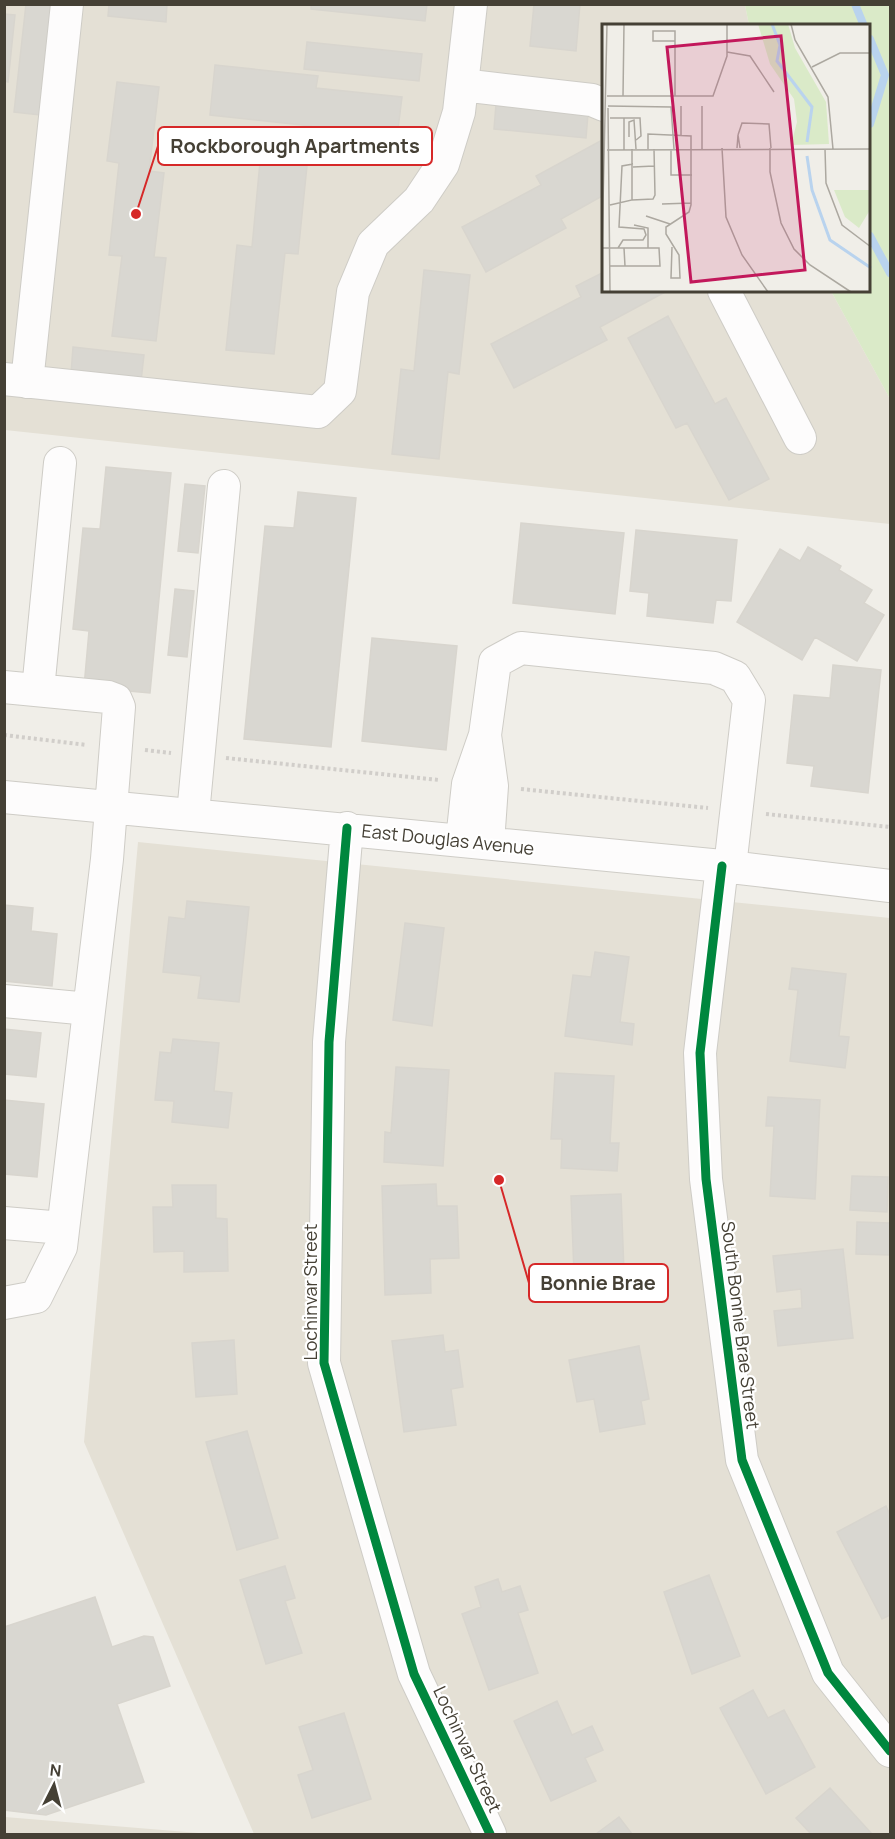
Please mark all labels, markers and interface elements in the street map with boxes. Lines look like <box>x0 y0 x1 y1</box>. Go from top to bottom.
inset map <box>602 24 871 292</box>
callout: Rockborough Apartments <box>158 127 432 165</box>
text: Rockborough Apartments <box>170 132 420 159</box>
street label: East Douglas Avenue <box>360 818 536 860</box>
street label: South Bonnie Brae Street <box>716 1220 766 1430</box>
street label: Lochinvar Street <box>298 1224 322 1360</box>
callout: Bonnie Brae <box>529 1264 668 1302</box>
text: Bonnie Brae <box>540 1269 656 1296</box>
street label: Lochinvar Street <box>428 1682 508 1816</box>
north arrow <box>24 1755 84 1815</box>
text: N <box>49 1759 62 1782</box>

